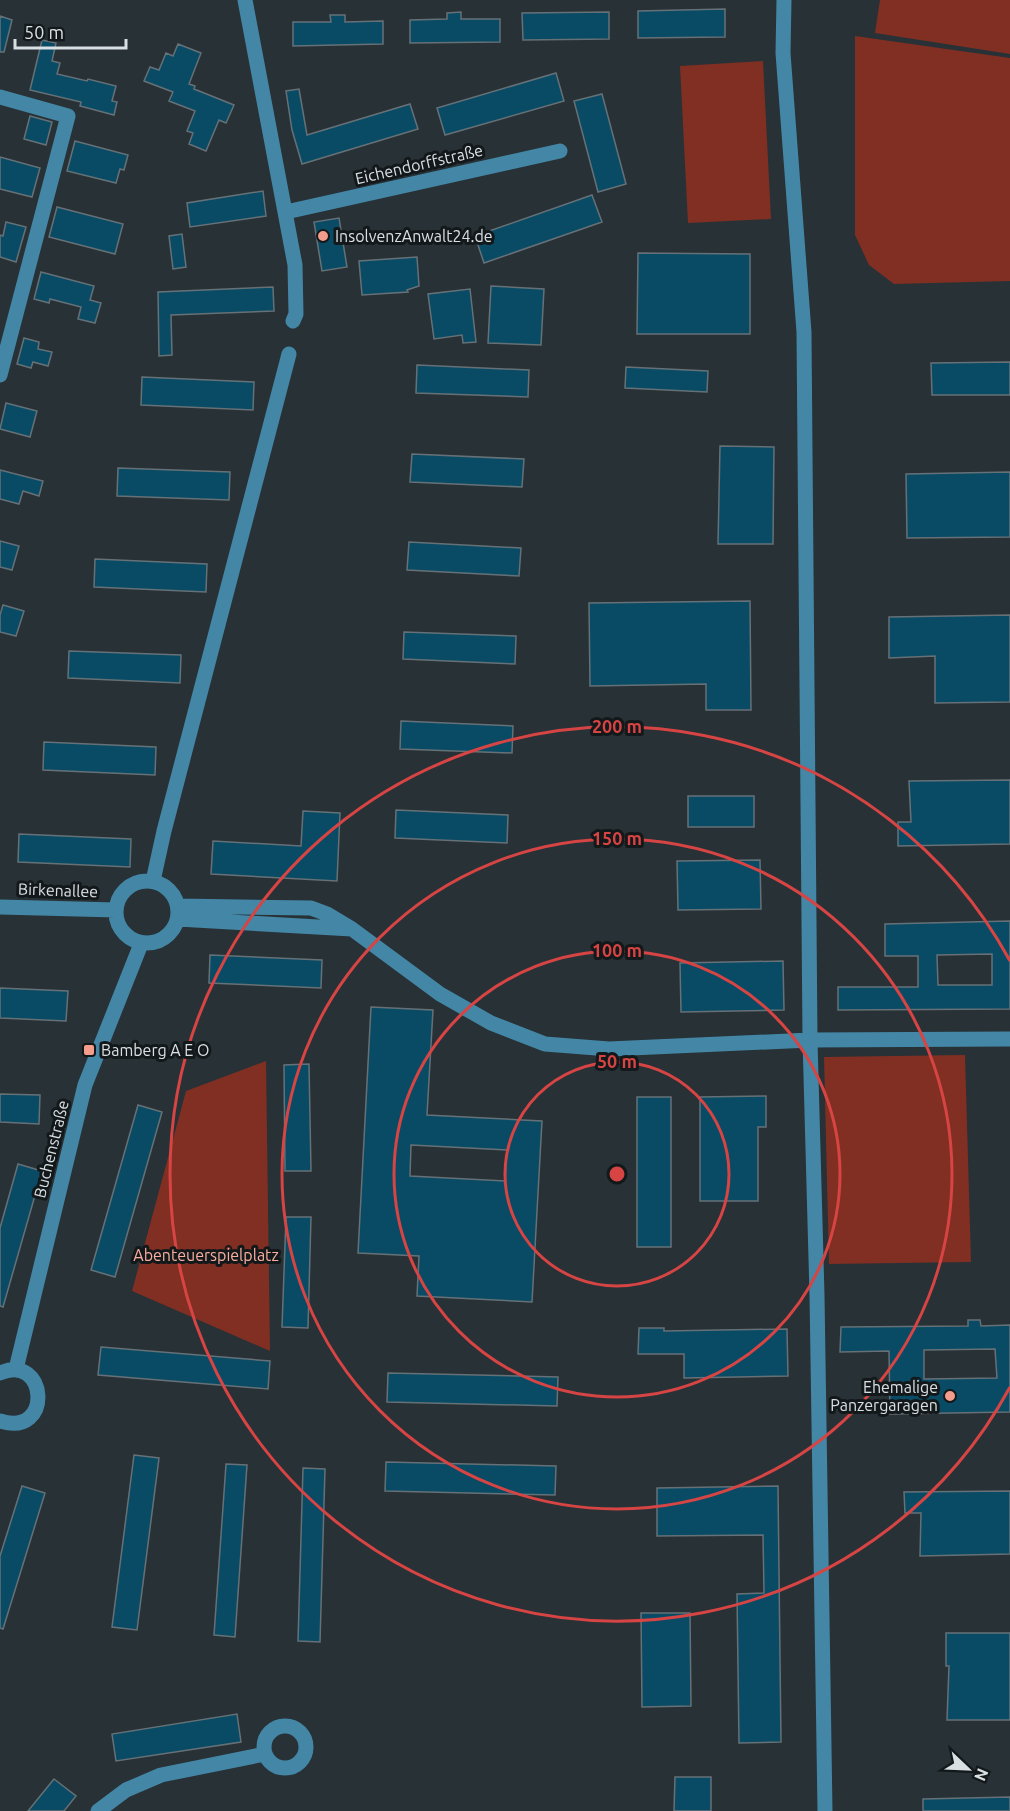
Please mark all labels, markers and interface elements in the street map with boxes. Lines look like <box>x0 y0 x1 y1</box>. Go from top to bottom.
scale bar <box>15 12 126 50</box>
text: 50 m <box>24 22 64 42</box>
street label: Eichendorffstraße <box>353 141 485 187</box>
place label: InsolvenzAnwalt24.de <box>335 227 493 245</box>
marker: InsolvenzAnwalt24.de <box>316 229 330 243</box>
text: 200 m <box>592 716 642 736</box>
text: 150 m <box>592 828 642 848</box>
street label: Birkenallee <box>18 880 98 900</box>
text: 100 m <box>592 940 642 960</box>
place label: Bamberg A E O <box>101 1041 209 1059</box>
marker: Bamberg A E O <box>82 1043 96 1057</box>
text: 50 m <box>597 1051 637 1071</box>
street label: Buchenstraße <box>30 1098 72 1200</box>
centre of rings <box>607 1164 627 1184</box>
park label: Abenteuerspielplatz <box>133 1246 279 1264</box>
place label: Ehemalige Panzergaragen <box>830 1378 938 1414</box>
marker: Ehemalige Panzergaragen <box>943 1389 957 1403</box>
north arrow <box>938 1739 998 1799</box>
text: N <box>971 1766 992 1784</box>

